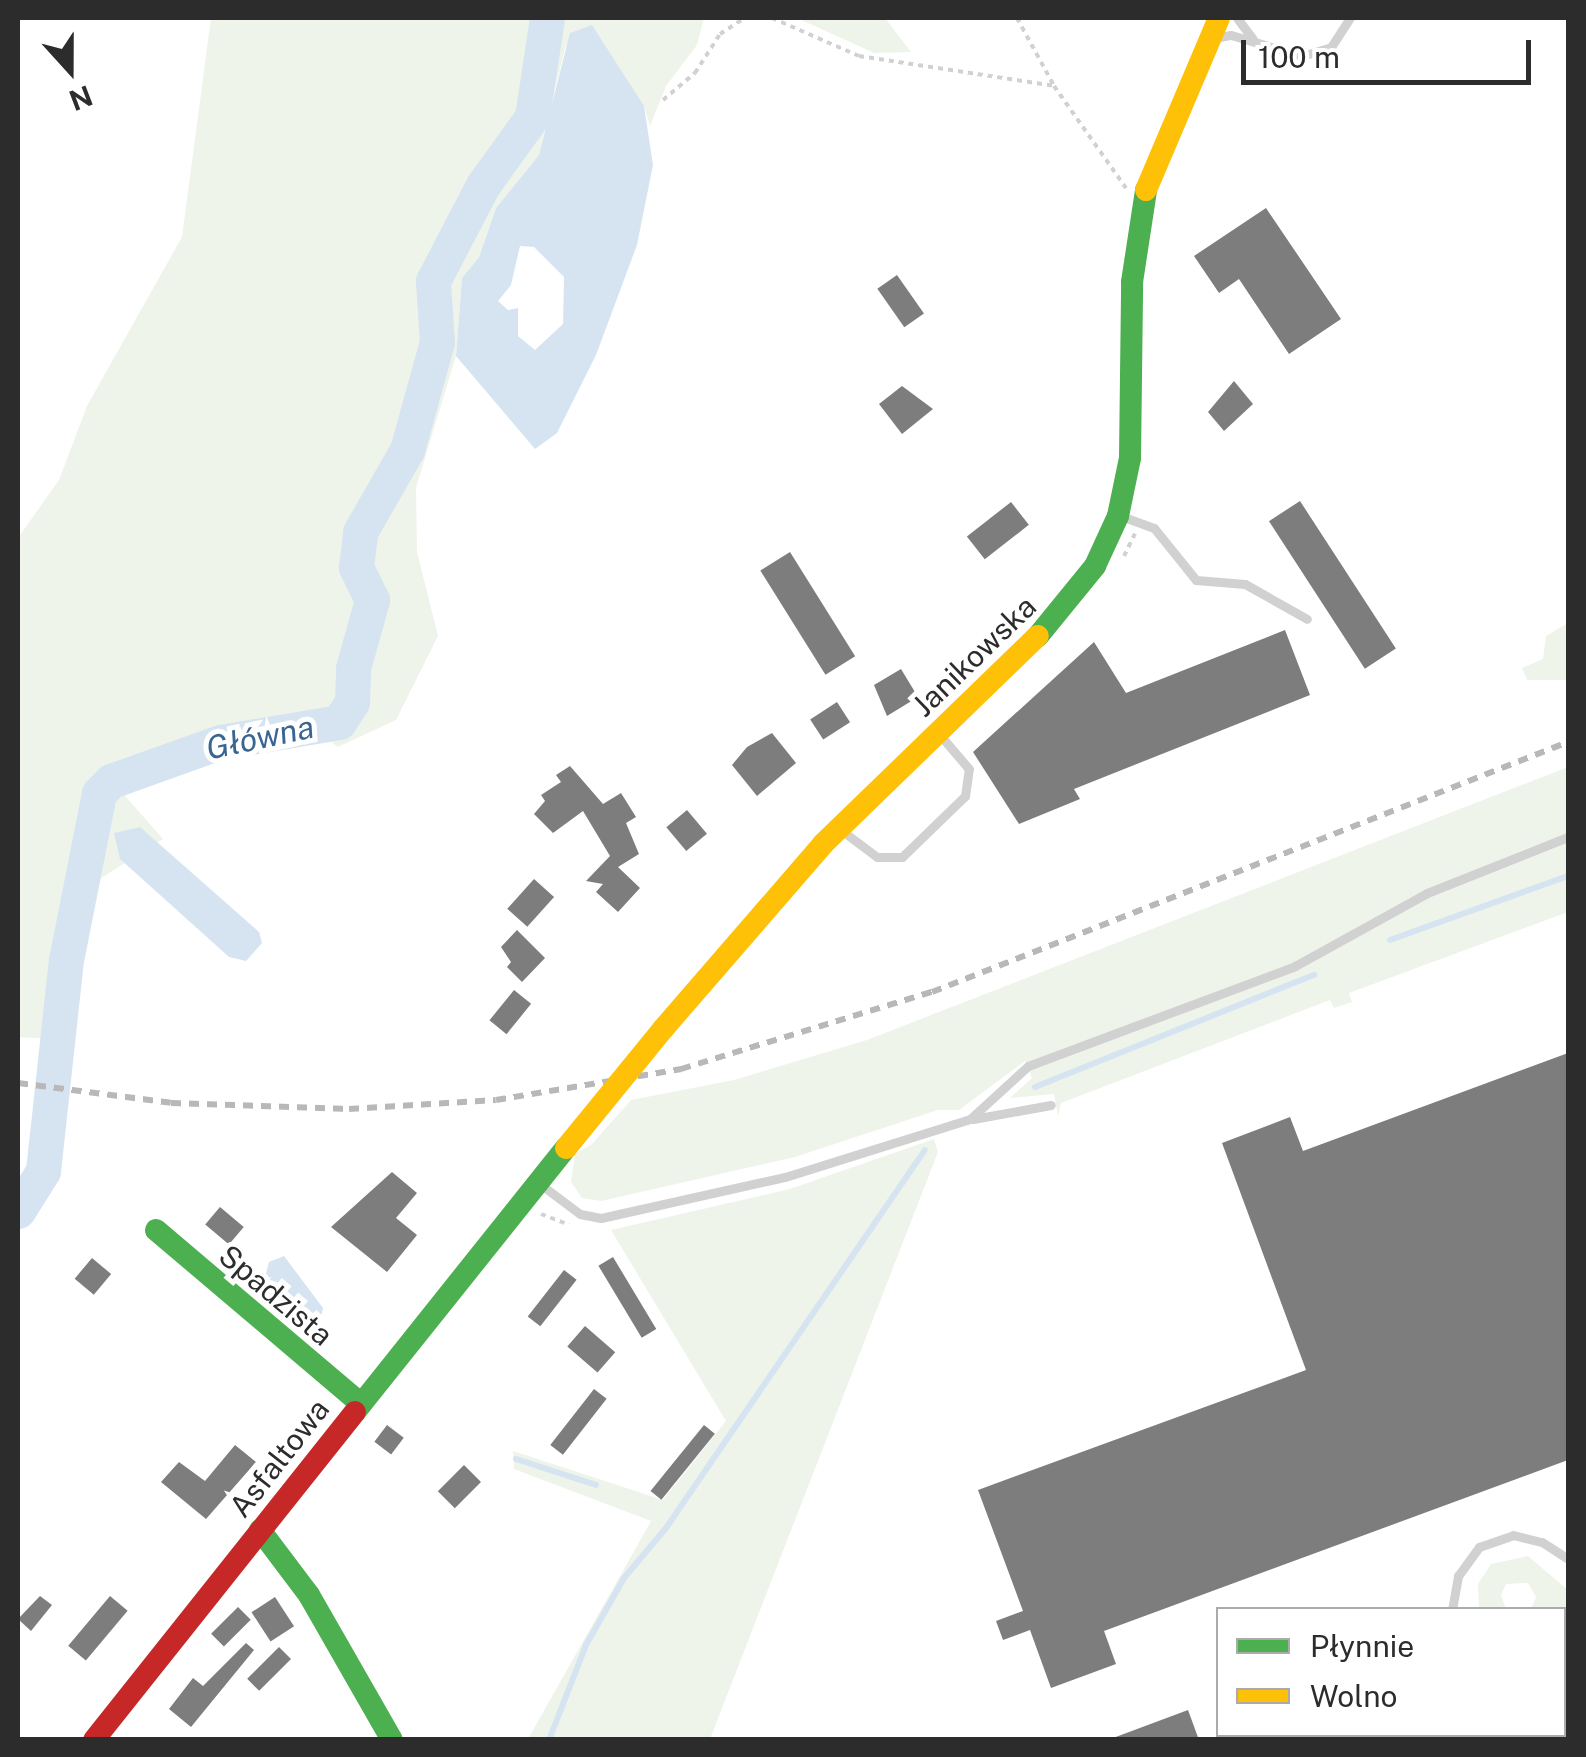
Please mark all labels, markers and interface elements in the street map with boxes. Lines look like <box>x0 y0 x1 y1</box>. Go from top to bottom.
north arrow <box>20 20 120 120</box>
scale bar <box>1246 20 1536 82</box>
text: 100 m <box>1258 39 1340 75</box>
text: N <box>65 79 97 118</box>
street label: Janikowska <box>905 588 1043 724</box>
water label: Główna <box>203 708 317 768</box>
street label: Spadzista <box>212 1237 340 1353</box>
street label: Asfaltowa <box>222 1392 336 1524</box>
legend <box>1216 1607 1566 1737</box>
text: Płynnie <box>1310 1628 1414 1664</box>
text: Wolno <box>1310 1678 1397 1714</box>

